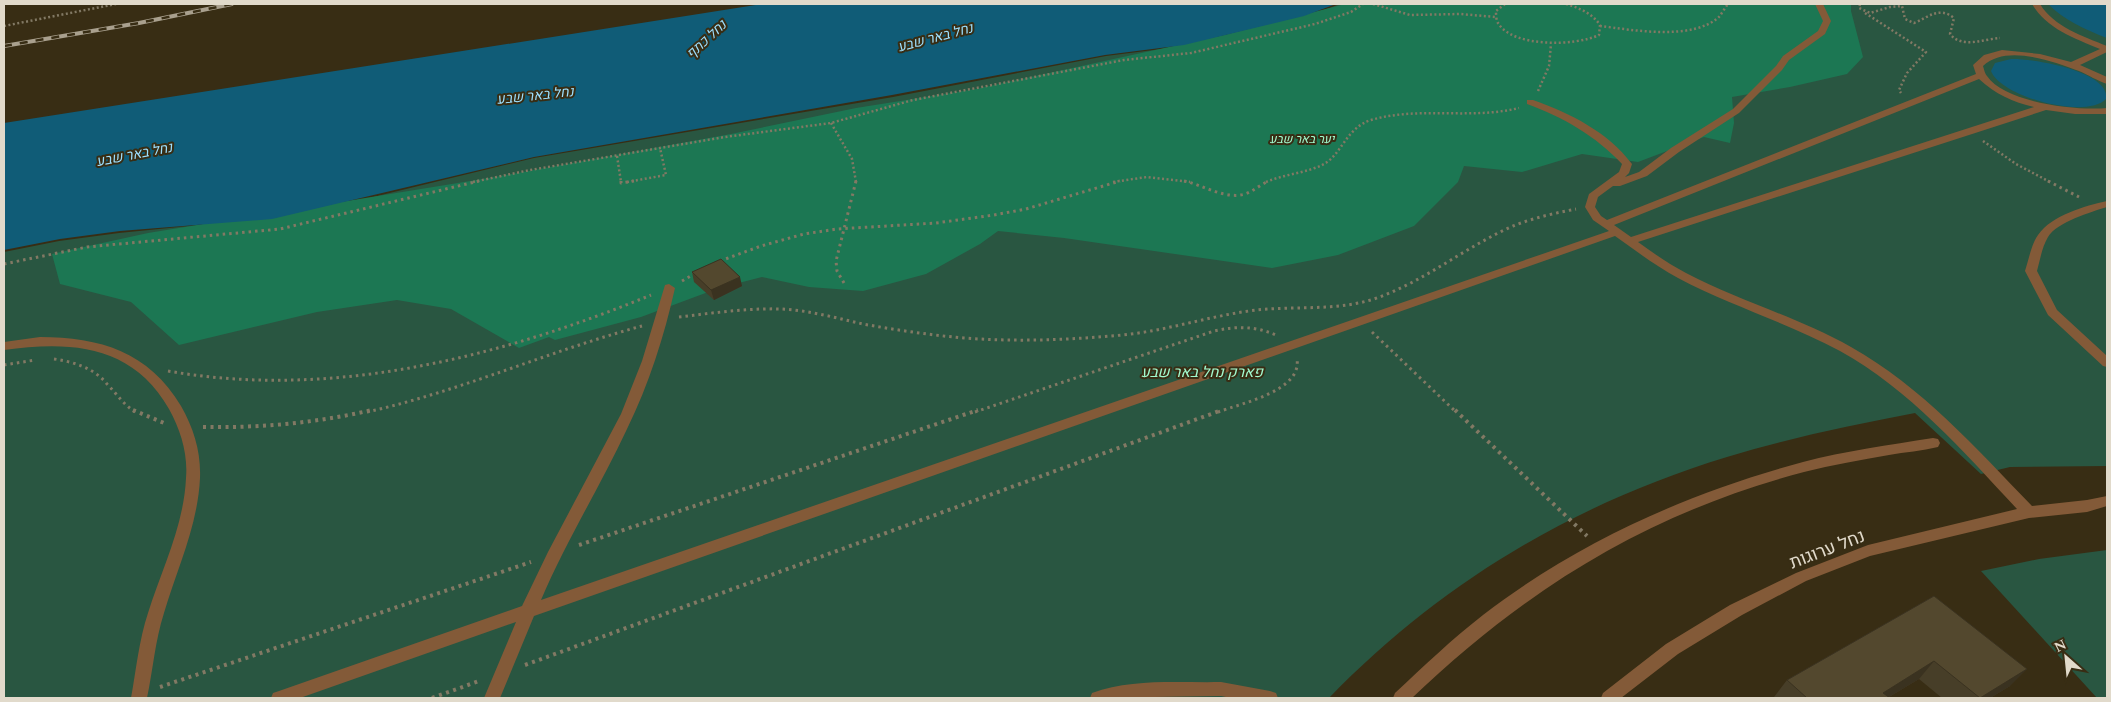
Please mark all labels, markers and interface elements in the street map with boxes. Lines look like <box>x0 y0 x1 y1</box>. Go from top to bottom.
water label: נחל כתף <box>681 14 732 64</box>
water label: נחל באר שבע <box>895 17 976 58</box>
water label: נחל באר שבע <box>496 81 575 110</box>
park label: יער באר שבע <box>1270 130 1336 149</box>
water label: נחל באר שבע <box>94 137 175 172</box>
park label: פארק נחל באר שבע <box>1141 361 1265 384</box>
street label: נחל ערוגות <box>1785 523 1869 576</box>
north arrow <box>2041 632 2091 682</box>
text: N <box>2050 634 2070 658</box>

